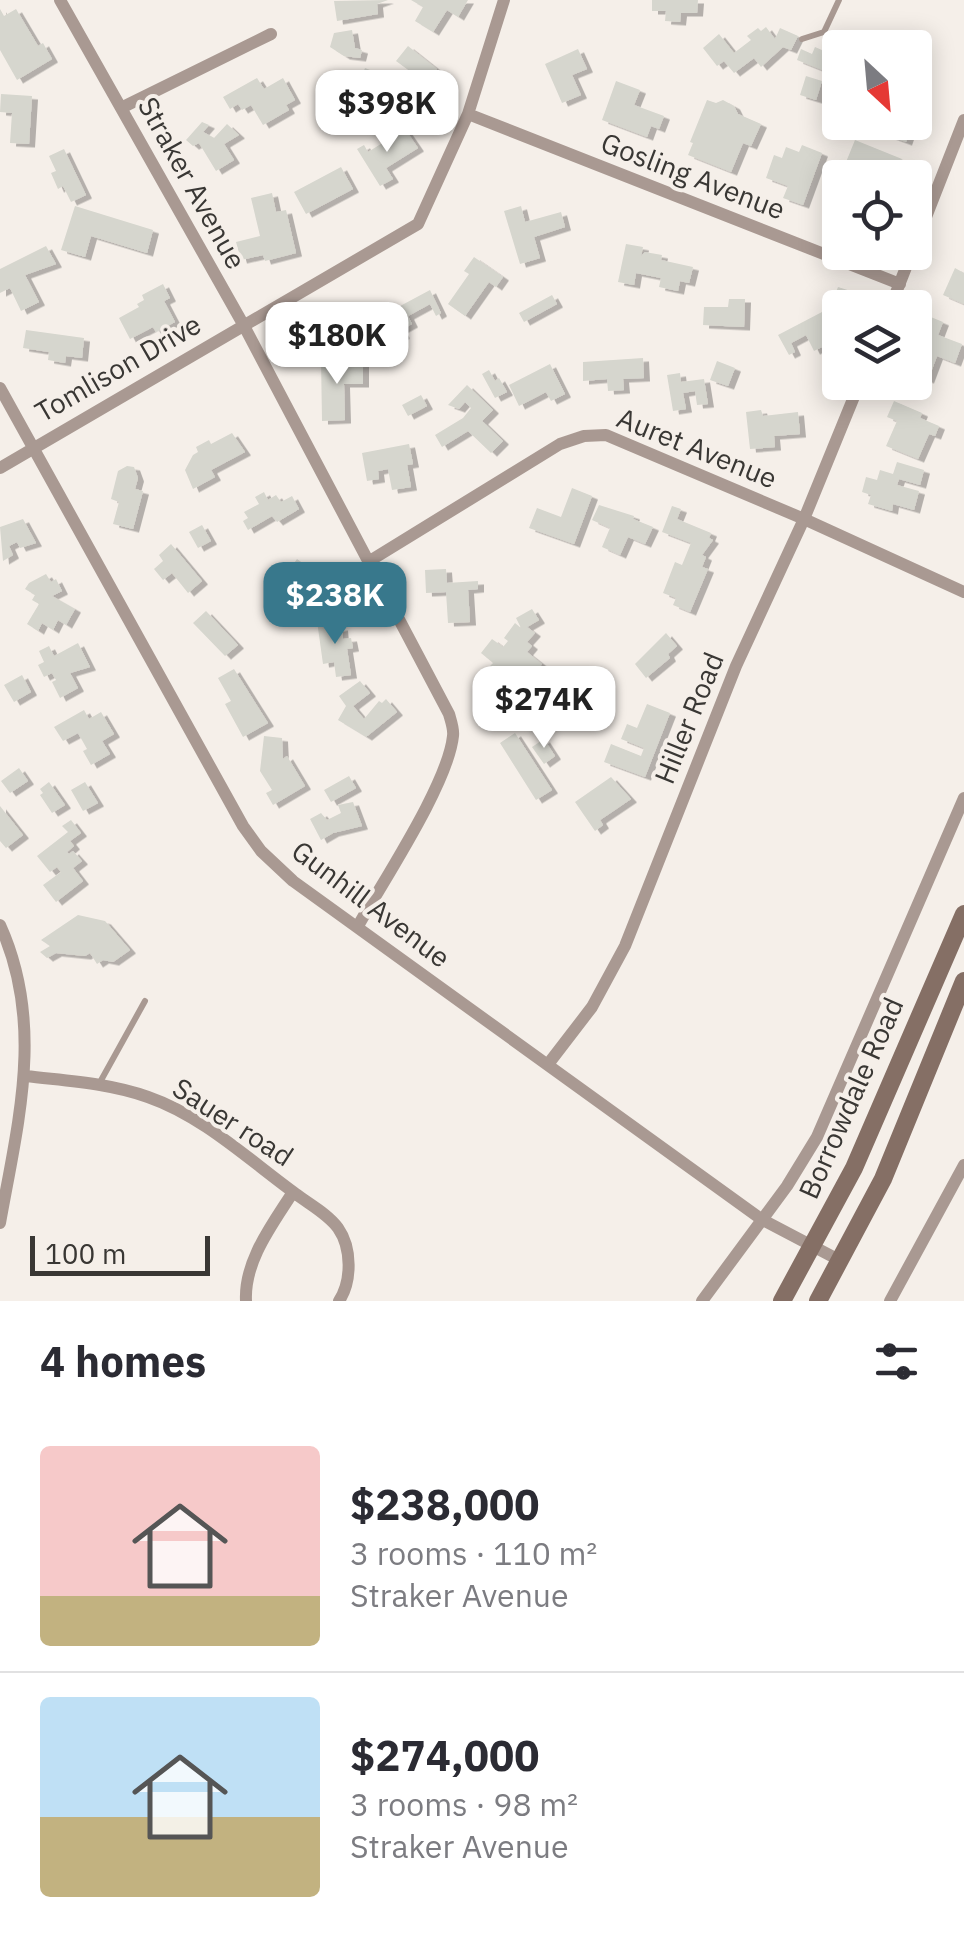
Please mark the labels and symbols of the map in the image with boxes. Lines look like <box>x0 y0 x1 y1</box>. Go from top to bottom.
north arrow <box>822 30 932 140</box>
pin: $398K <box>317 70 457 155</box>
street label: Straker Avenue <box>130 90 255 275</box>
street label: Gosling Avenue <box>596 123 790 228</box>
pin: $180K <box>267 302 407 387</box>
street label: Tomlison Drive <box>28 305 207 430</box>
street label: Auret Avenue <box>612 399 783 496</box>
pin: $238K <box>265 562 405 647</box>
street label: Hiller Road <box>645 647 732 789</box>
pin: $274K <box>474 666 614 751</box>
street label: Gunhill Avenue <box>285 832 458 975</box>
street label: Borrowdale Road <box>790 991 911 1204</box>
street label: Sauer road <box>166 1069 301 1174</box>
scale bar <box>30 1231 210 1276</box>

